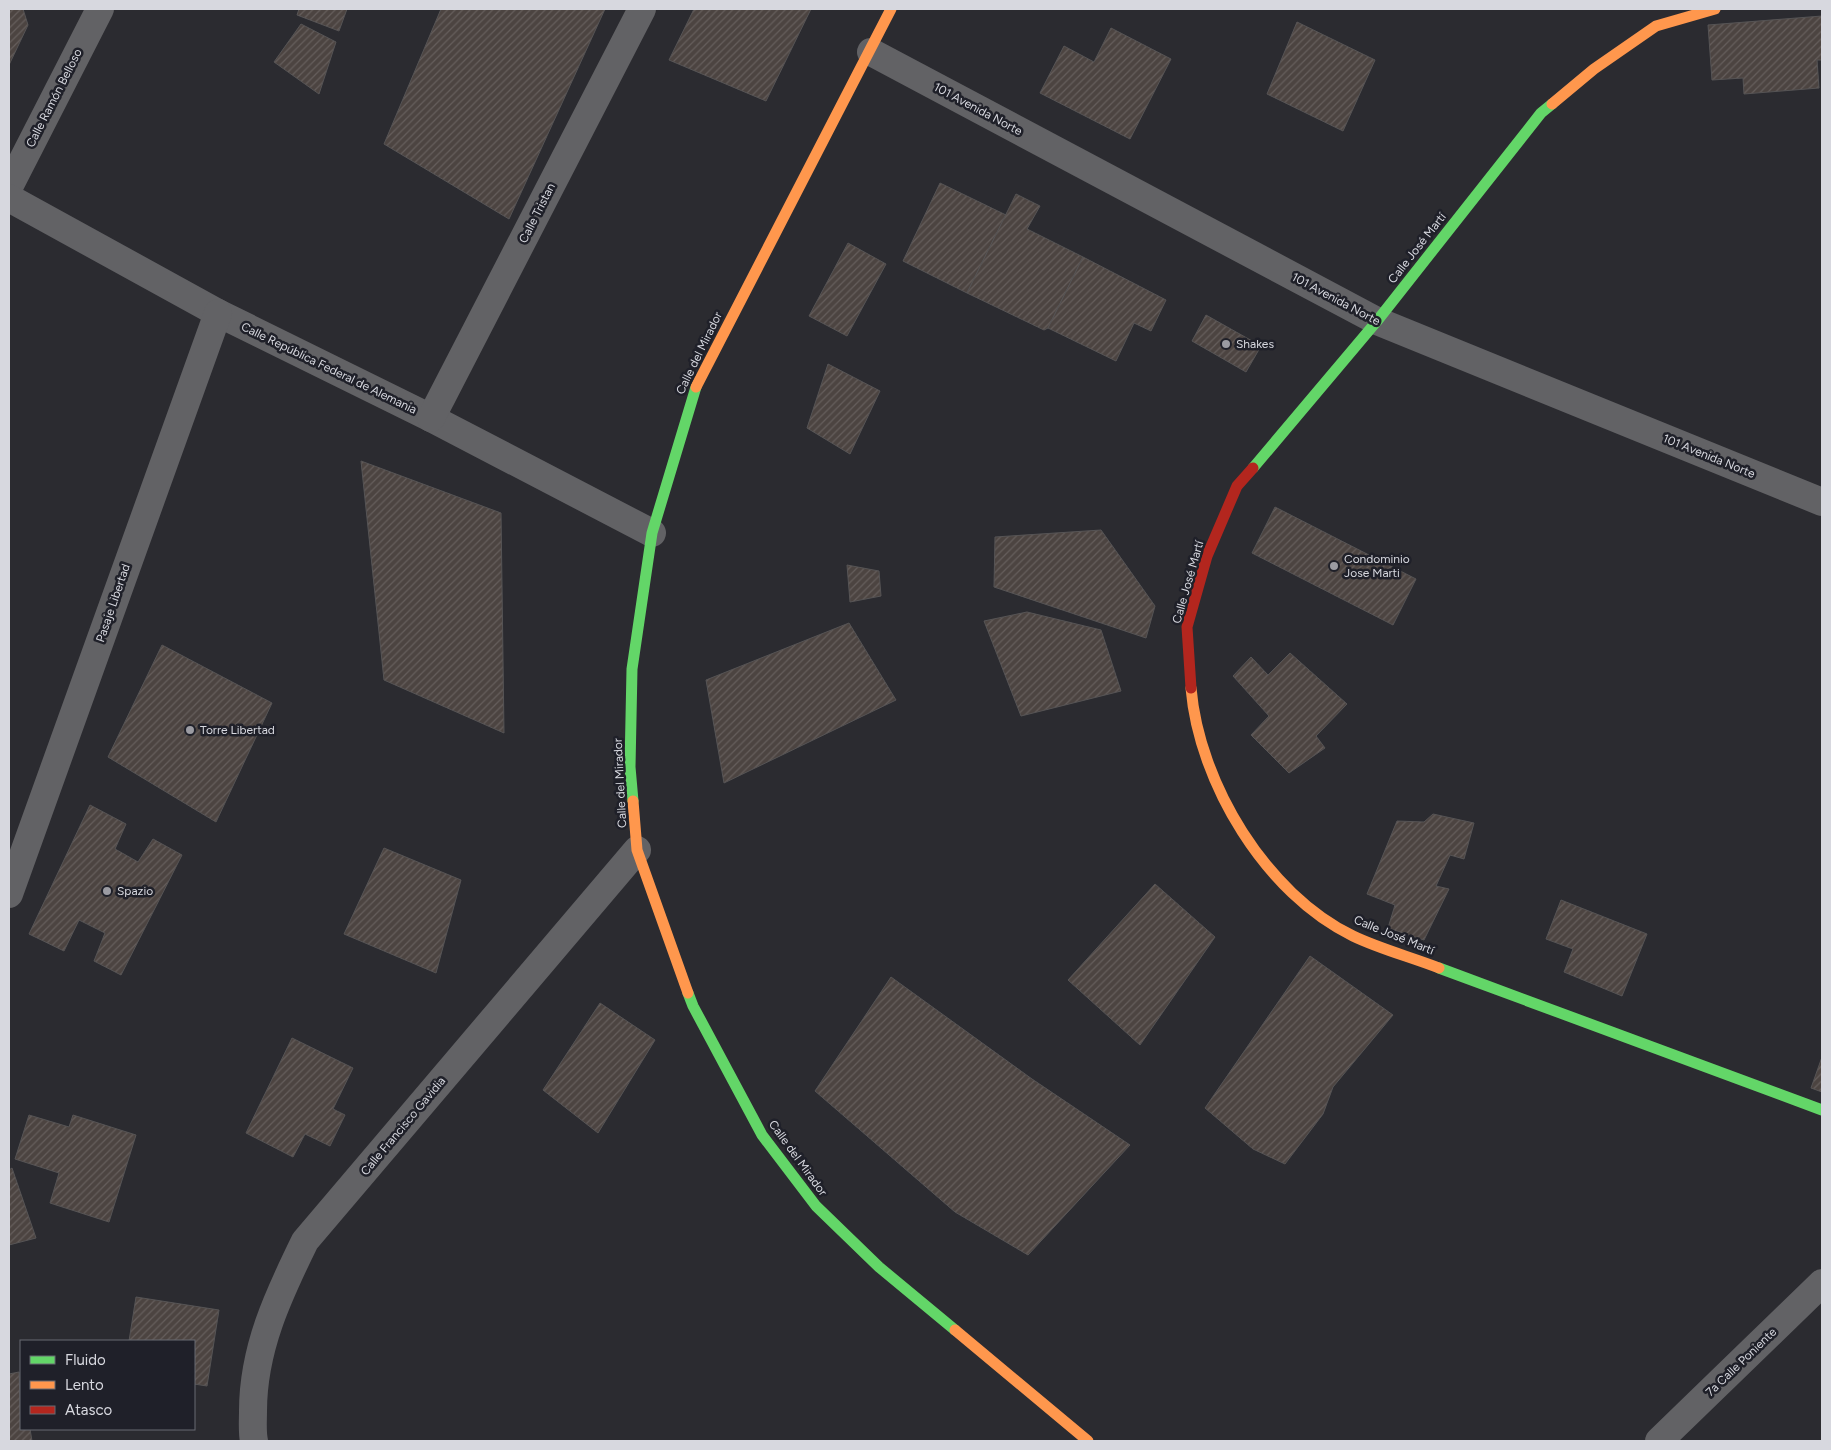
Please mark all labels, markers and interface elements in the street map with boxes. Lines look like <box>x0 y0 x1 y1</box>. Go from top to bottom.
street label: Calle Ramón Belloso <box>23 46 85 150</box>
street label: 101 Avenida Norte <box>931 80 1025 138</box>
street label: Calle Tristan <box>516 180 558 245</box>
street label: Calle José Martí <box>1385 209 1450 286</box>
street label: 101 Avenida Norte <box>1289 270 1383 328</box>
street label: Calle del Mirador <box>673 310 725 396</box>
street label: Calle República Federal de Alemania <box>239 319 419 417</box>
place label: Shakes <box>1236 337 1274 351</box>
marker: Shakes <box>1220 338 1232 350</box>
street label: 101 Avenida Norte <box>1661 431 1758 481</box>
street label: Calle José Martí <box>1169 538 1207 625</box>
place label: Condominio Jose Marti <box>1344 552 1410 580</box>
marker: Condominio Jose Marti <box>1328 560 1340 572</box>
street label: Pasaje Libertad <box>93 562 133 644</box>
place label: Torre Libertad <box>200 723 275 737</box>
marker: Torre Libertad <box>184 724 196 736</box>
street label: Calle del Mirador <box>611 738 629 828</box>
place label: Spazio <box>117 884 153 898</box>
marker: Spazio <box>101 885 113 897</box>
street label: Calle José Martí <box>1352 912 1437 958</box>
street label: Calle Francisco Gavidia <box>358 1074 448 1178</box>
street label: Calle del Mirador <box>766 1118 830 1198</box>
street label: 7a Calle Poniente <box>1703 1324 1780 1399</box>
legend <box>20 1340 195 1430</box>
text: Fluido <box>65 1351 106 1369</box>
text: Lento <box>65 1376 104 1394</box>
text: Atasco <box>65 1401 113 1419</box>

